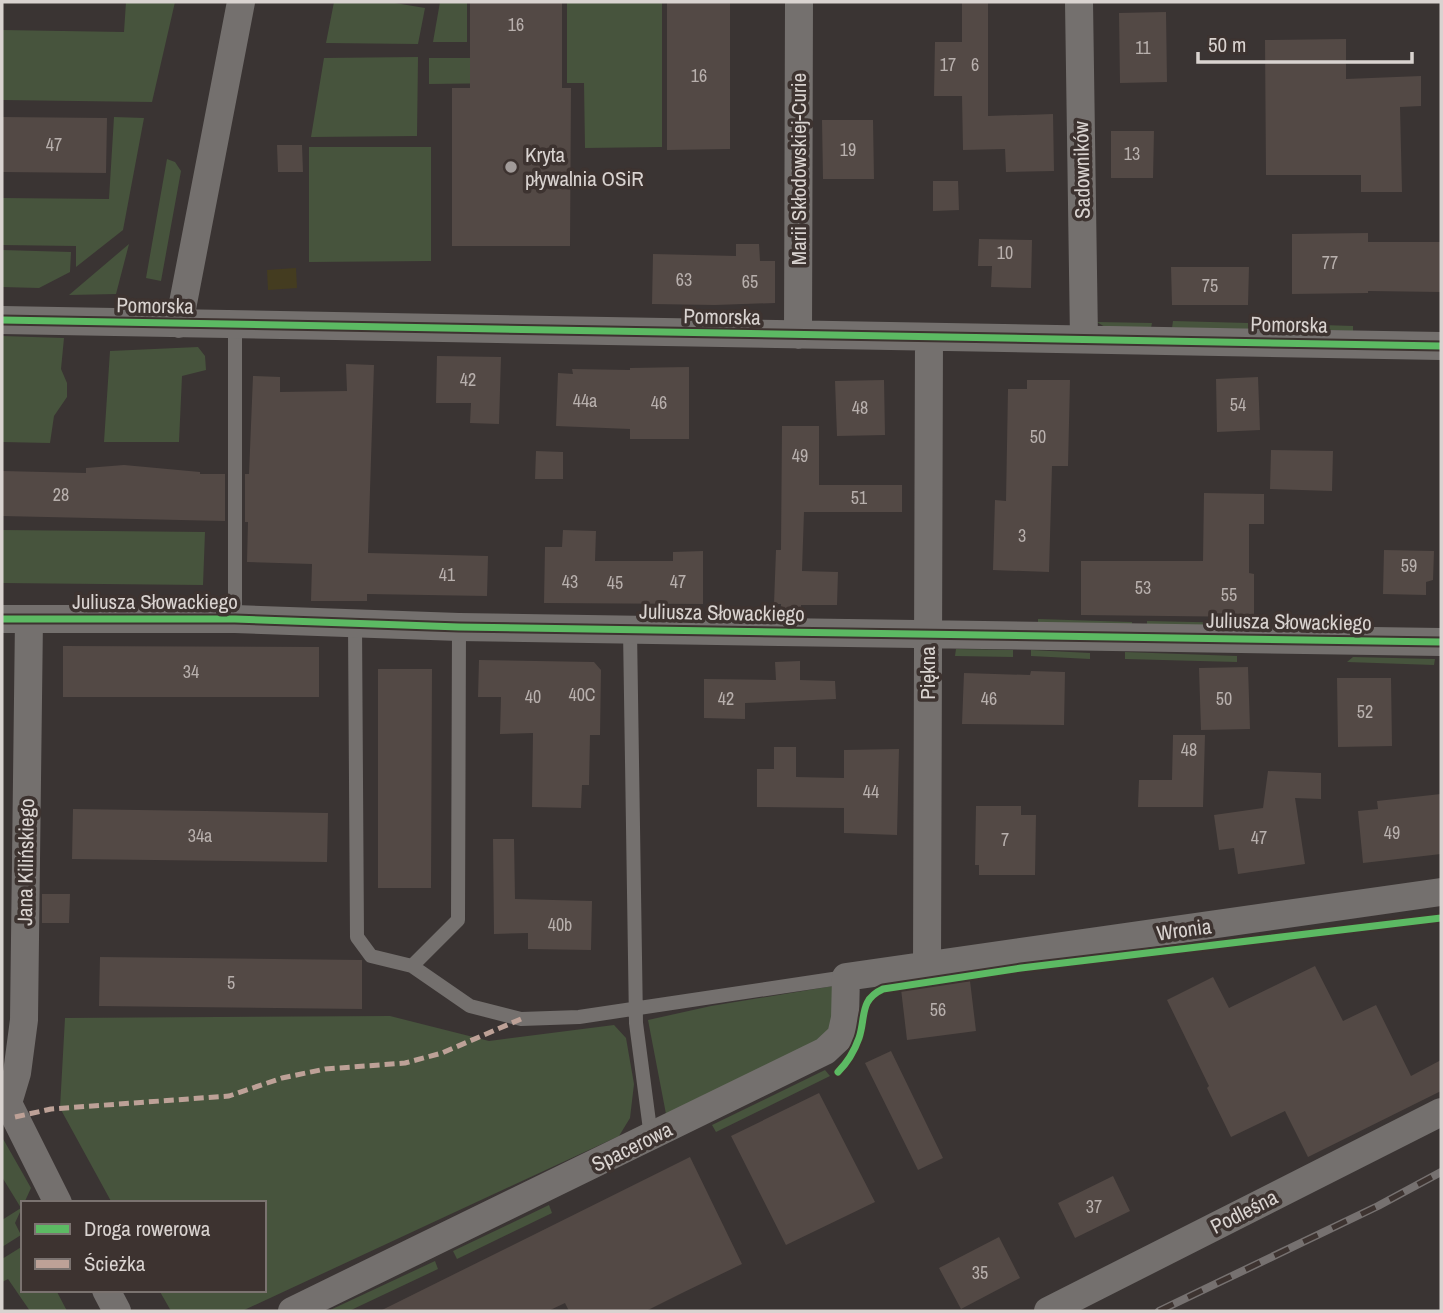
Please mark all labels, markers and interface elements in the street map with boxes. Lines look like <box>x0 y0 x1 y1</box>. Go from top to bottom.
house number: 16 <box>508 12 524 37</box>
scale bar <box>1198 21 1412 65</box>
text: 50 m <box>1208 30 1246 59</box>
house number: 11 <box>1135 35 1151 60</box>
house number: 17 <box>940 52 956 77</box>
house number: 6 <box>971 52 979 77</box>
house number: 16 <box>691 63 707 88</box>
street label: Marii Skłodowskiej-Curie <box>784 73 813 265</box>
street label: Sadowników <box>1066 120 1097 219</box>
house number: 47 <box>46 132 62 157</box>
house number: 19 <box>840 137 856 162</box>
place label: Kryta pływalnia OSiR <box>525 140 644 193</box>
house number: 13 <box>1124 141 1140 166</box>
marker: Kryta pływalnia OSiR <box>503 159 519 175</box>
house number: 10 <box>997 240 1013 265</box>
house number: 77 <box>1322 250 1338 275</box>
house number: 63 <box>676 267 692 292</box>
house number: 65 <box>742 269 758 294</box>
house number: 75 <box>1202 273 1218 298</box>
street label: Pomorska <box>116 290 194 321</box>
street label: Pomorska <box>683 301 761 332</box>
street label: Pomorska <box>1250 309 1328 340</box>
house number: 42 <box>460 367 476 392</box>
house number: 44a <box>573 388 597 413</box>
house number: 46 <box>651 390 667 415</box>
house number: 54 <box>1230 392 1246 417</box>
house number: 48 <box>852 395 868 420</box>
house number: 50 <box>1030 424 1046 449</box>
house number: 49 <box>792 443 808 468</box>
house number: 28 <box>53 482 69 507</box>
house number: 51 <box>851 485 868 510</box>
house number: 3 <box>1018 523 1026 548</box>
house number: 59 <box>1401 553 1417 578</box>
house number: 41 <box>439 562 456 587</box>
house number: 43 <box>562 569 578 594</box>
house number: 47 <box>670 569 686 594</box>
house number: 45 <box>607 570 623 595</box>
house number: 53 <box>1135 575 1151 600</box>
house number: 55 <box>1221 582 1237 607</box>
street label: Juliusza Słowackiego <box>72 587 238 616</box>
street label: Juliusza Słowackiego <box>639 597 805 628</box>
street label: Juliusza Słowackiego <box>1206 606 1372 637</box>
street label: Piękna <box>913 646 942 700</box>
house number: 34 <box>183 659 199 684</box>
house number: 40C <box>568 682 596 707</box>
house number: 40 <box>525 684 541 709</box>
house number: 42 <box>718 686 734 711</box>
house number: 46 <box>981 686 997 711</box>
house number: 50 <box>1216 686 1232 711</box>
house number: 52 <box>1357 699 1373 724</box>
house number: 48 <box>1181 737 1197 762</box>
house number: 44 <box>863 779 879 804</box>
street label: Jana Kilińskiego <box>10 798 41 926</box>
house number: 49 <box>1384 820 1400 845</box>
house number: 34a <box>188 823 212 848</box>
house number: 47 <box>1251 825 1267 850</box>
house number: 7 <box>1001 827 1009 852</box>
street label: Wronia <box>1155 911 1214 948</box>
house number: 40b <box>548 912 572 937</box>
house number: 5 <box>227 970 235 995</box>
house number: 56 <box>930 997 946 1022</box>
street label: Spacerowa <box>587 1114 677 1178</box>
street label: Podleśna <box>1205 1182 1283 1241</box>
house number: 37 <box>1086 1194 1102 1219</box>
legend <box>21 1201 266 1292</box>
text: Droga rowerowa <box>84 1214 211 1243</box>
text: Ścieżka <box>84 1249 146 1278</box>
house number: 35 <box>972 1260 988 1285</box>

